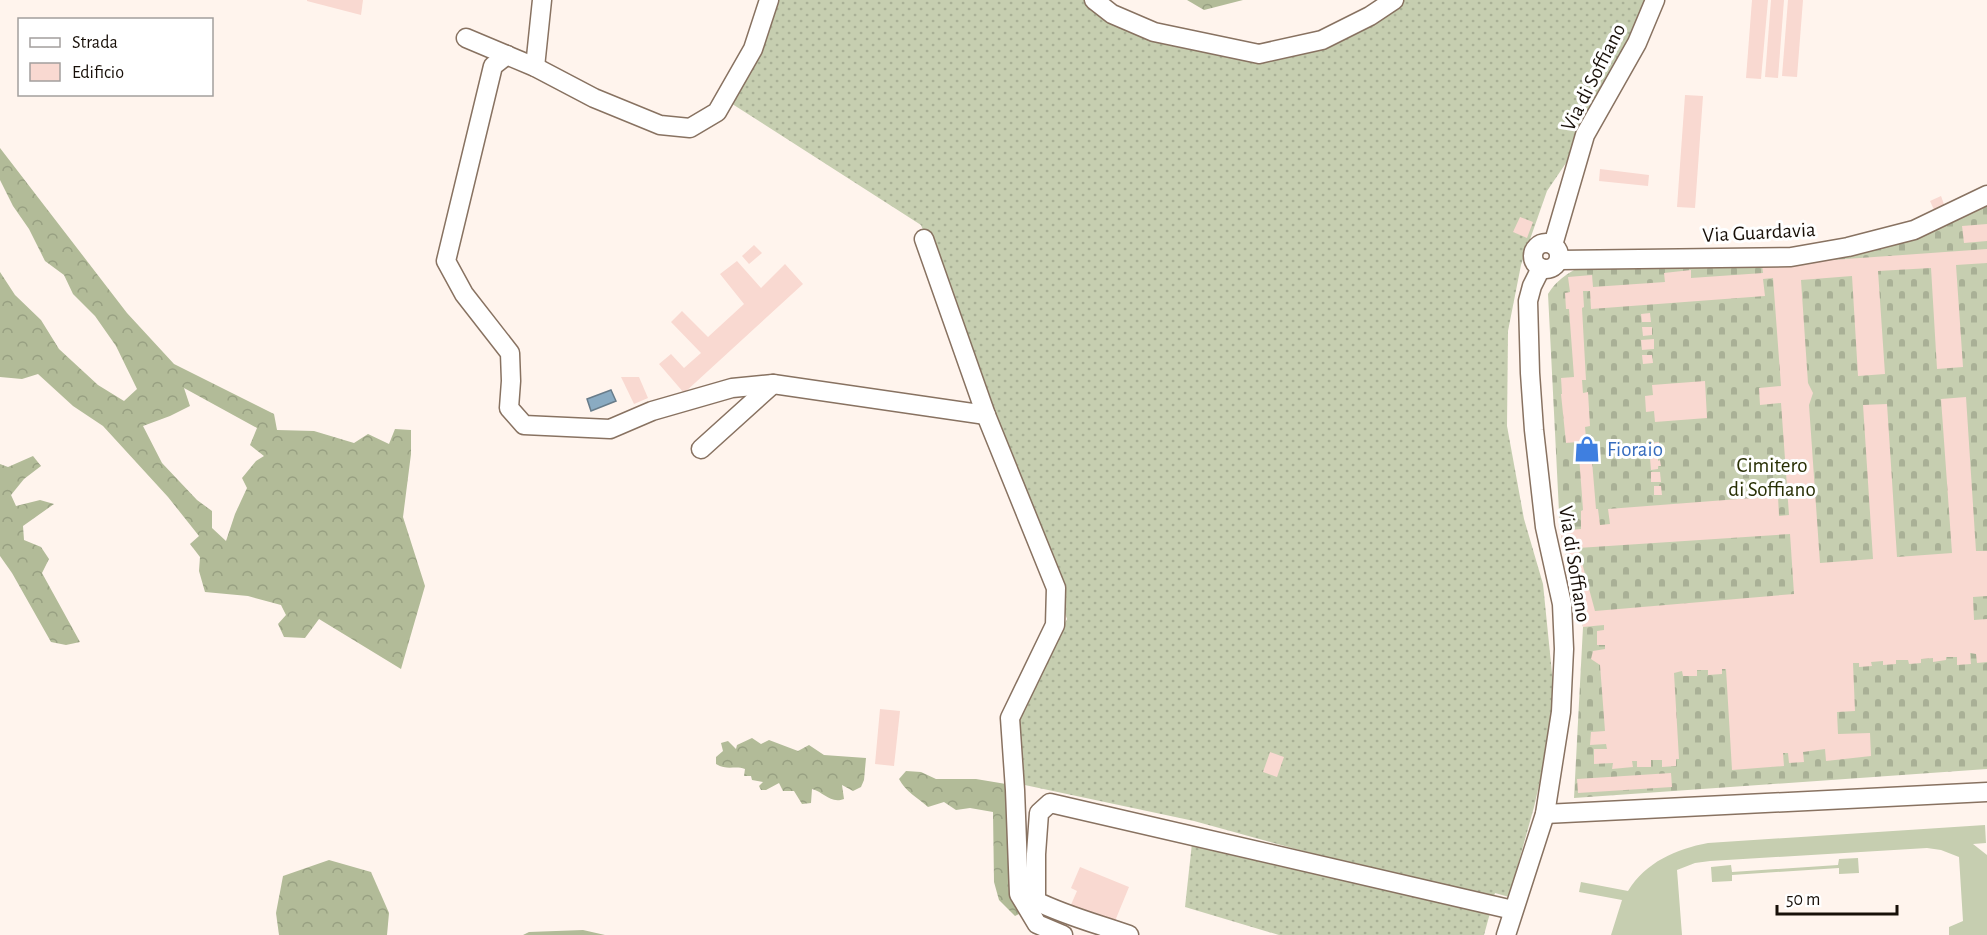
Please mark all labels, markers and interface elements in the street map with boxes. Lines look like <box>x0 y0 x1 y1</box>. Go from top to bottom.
legend <box>18 18 213 96</box>
street label: Via di Soffiano <box>1557 20 1629 134</box>
text: Strada <box>72 34 118 52</box>
text: Edificio <box>72 64 124 82</box>
street label: Via Guardavia <box>1702 219 1816 246</box>
shop icon: Fioraio <box>1572 434 1602 464</box>
place label: Fioraio <box>1607 439 1663 460</box>
park label: Cimitero di Soffiano <box>1728 455 1816 500</box>
street label: Via di Soffiano <box>1555 504 1594 624</box>
scale bar <box>1777 878 1897 916</box>
text: 50 m <box>1786 891 1820 909</box>

